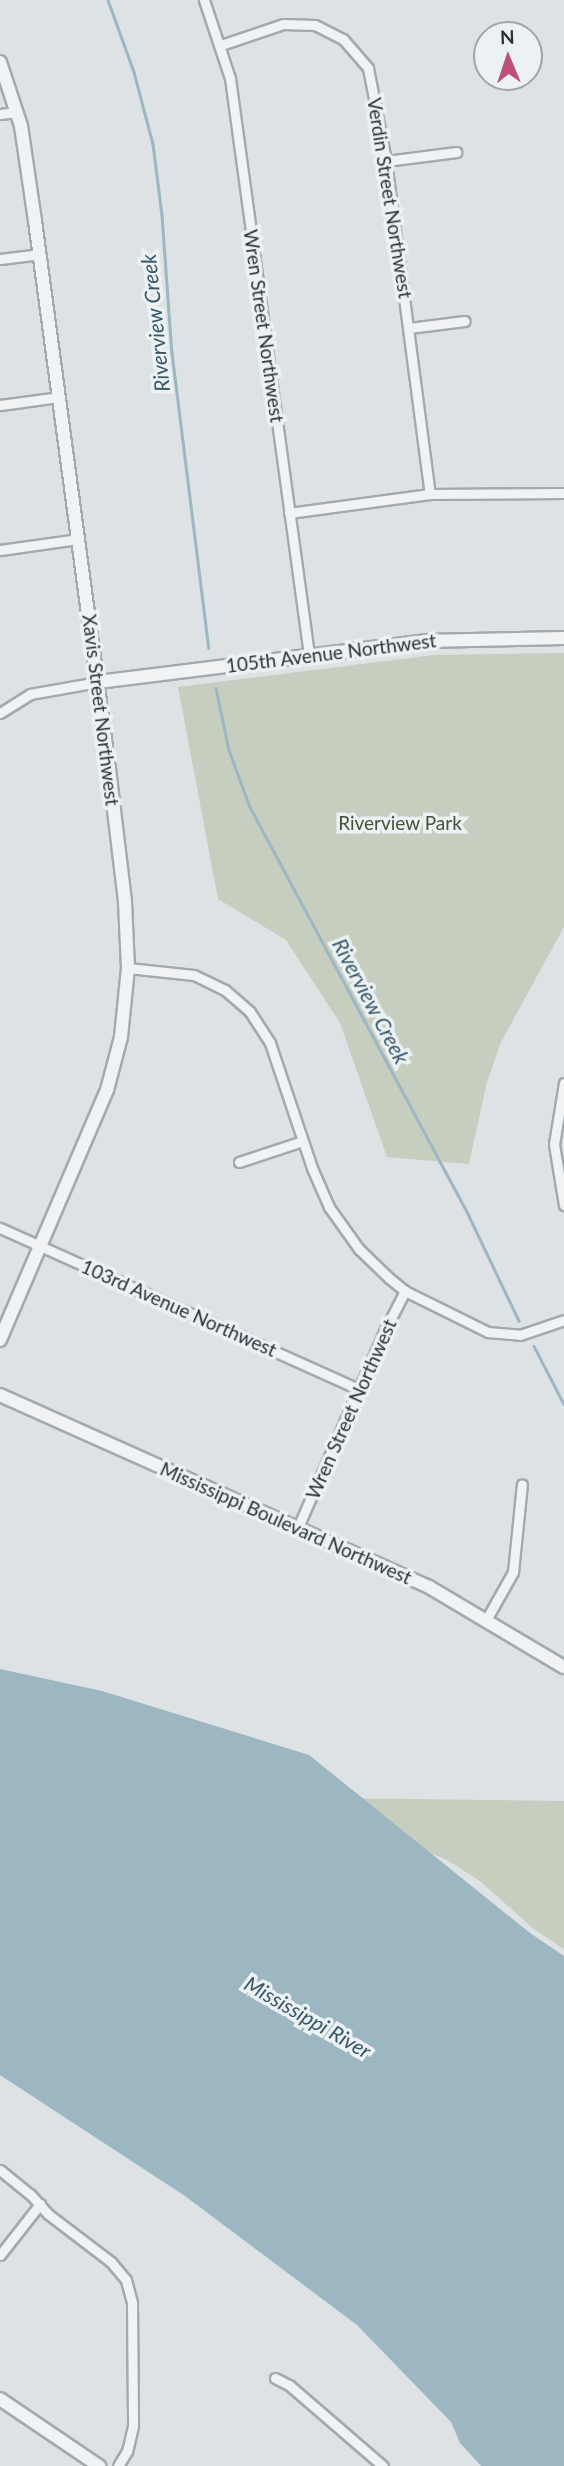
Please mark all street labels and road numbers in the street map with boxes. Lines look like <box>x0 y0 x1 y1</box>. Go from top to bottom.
street label: Verdin Street Northwest <box>363 96 417 300</box>
street label: Wren Street Northwest <box>239 228 289 424</box>
street label: Xavis Street Northwest <box>78 613 124 807</box>
street label: 105th Avenue Northwest <box>224 629 438 677</box>
street label: 103rd Avenue Northwest <box>78 1254 280 1362</box>
street label: Wren Street Northwest <box>301 1315 401 1503</box>
street label: Mississippi Boulevard Northwest <box>157 1457 415 1589</box>

